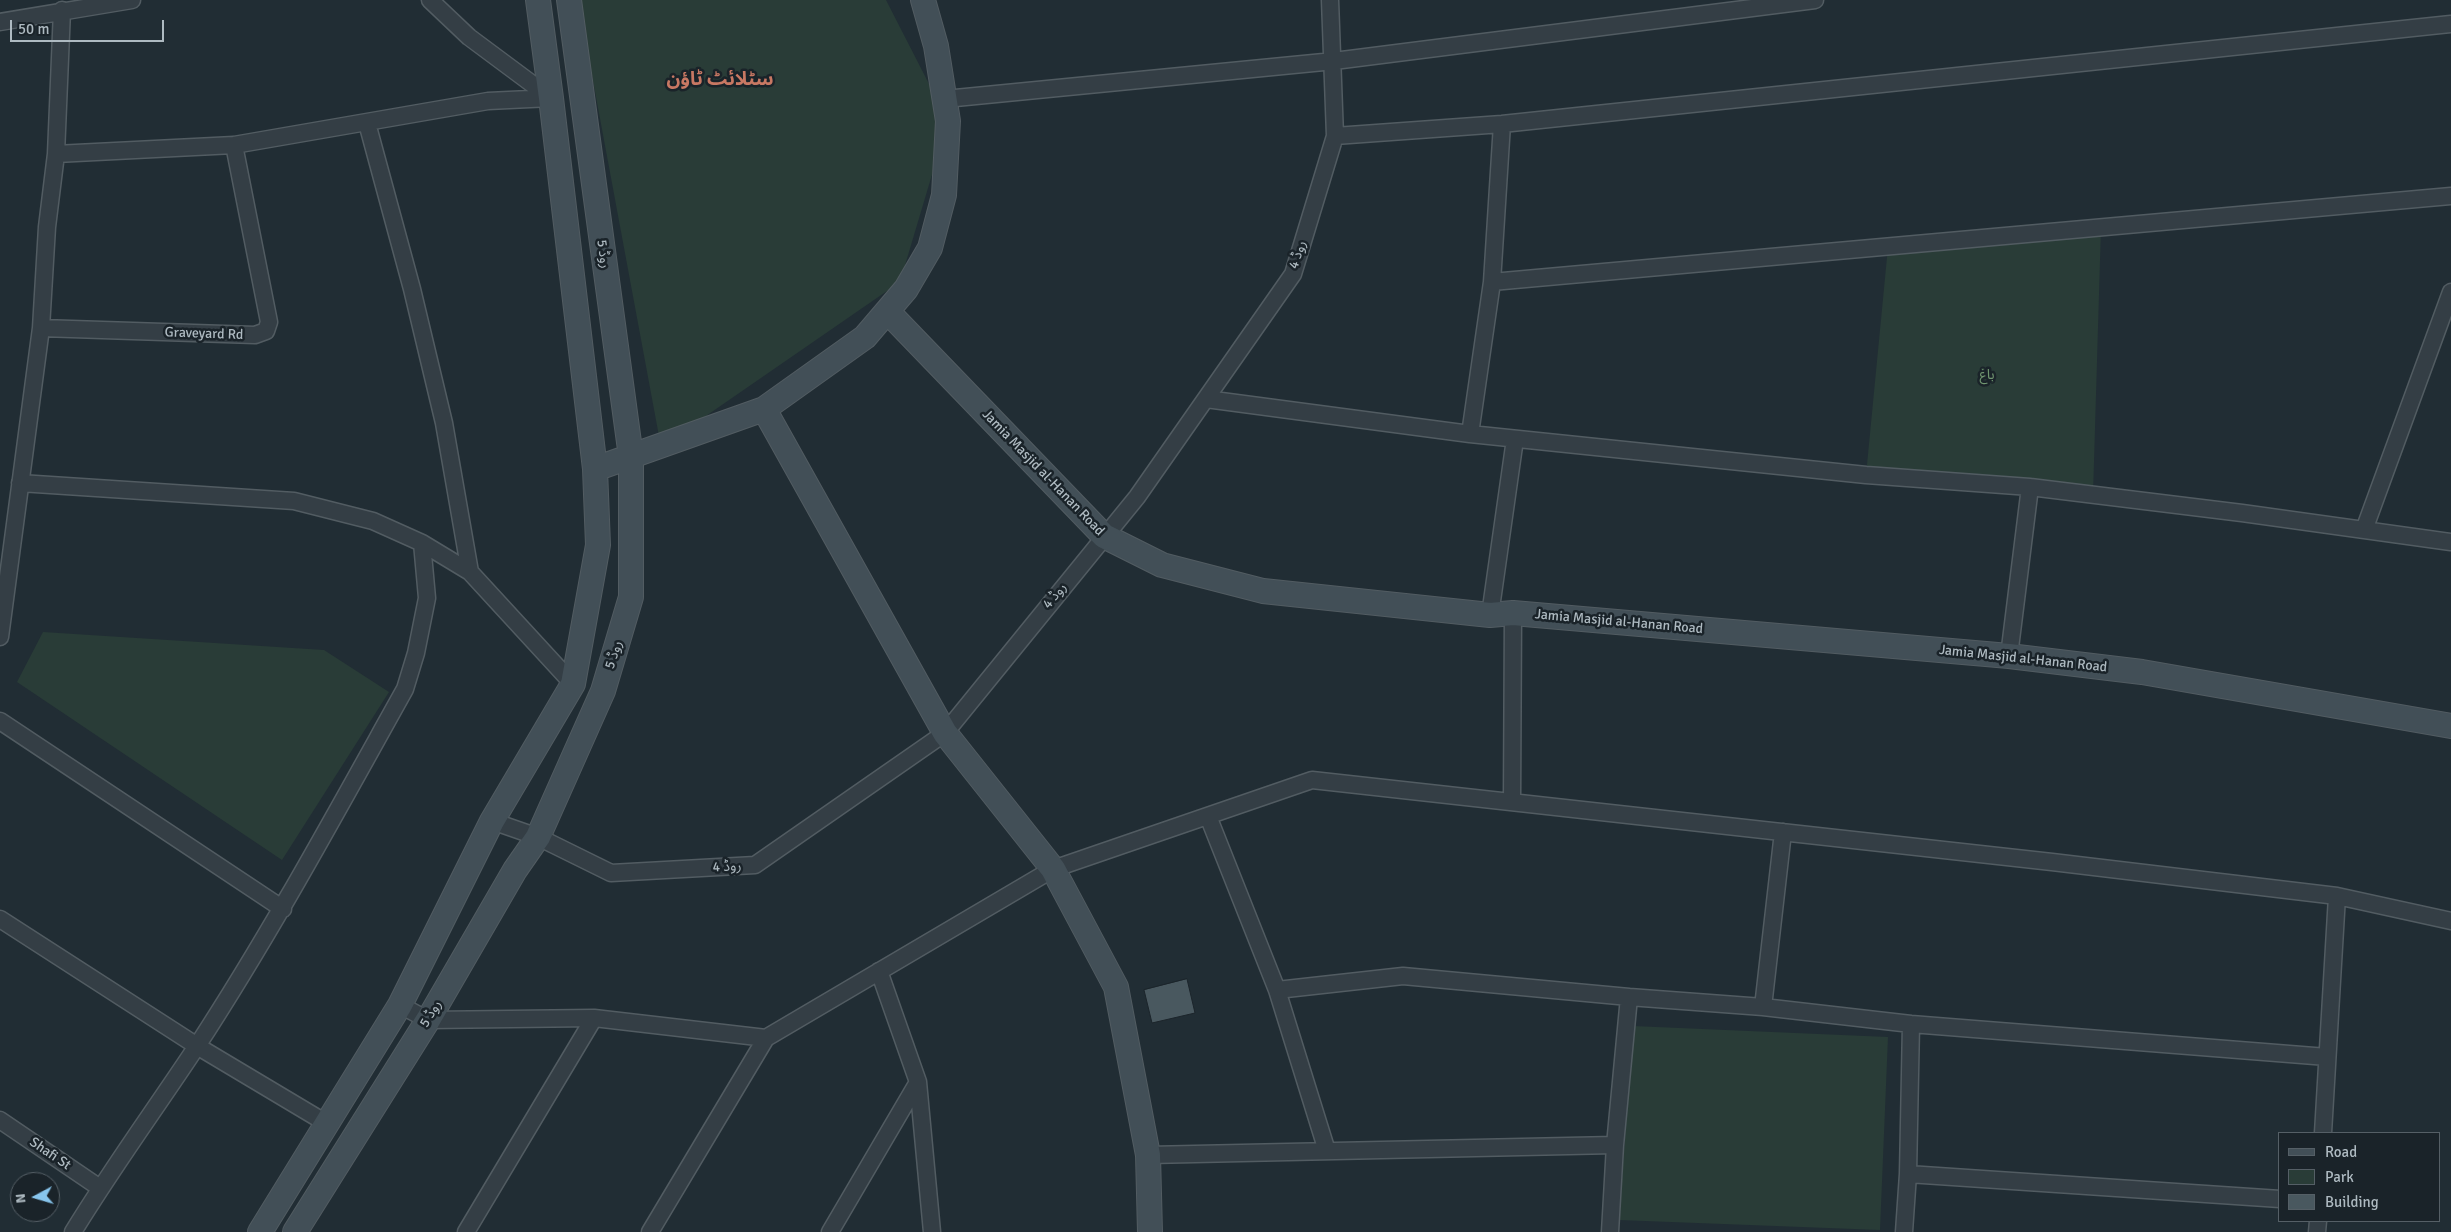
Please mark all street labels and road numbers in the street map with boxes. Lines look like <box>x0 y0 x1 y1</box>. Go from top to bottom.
street label: روڈ 5 <box>593 239 613 269</box>
street label: روڈ 4 <box>1286 239 1310 271</box>
street label: Graveyard Rd <box>164 324 244 344</box>
street label: Jamia Masjid al-Hanan Road <box>978 406 1108 540</box>
street label: روڈ 4 <box>1039 580 1071 612</box>
street label: Jamia Masjid al-Hanan Road <box>1534 606 1704 638</box>
street label: روڈ 5 <box>602 639 626 671</box>
street label: Jamia Masjid al-Hanan Road <box>1938 642 2108 676</box>
street label: روڈ 4 <box>712 858 742 876</box>
street label: روڈ 5 <box>416 997 446 1031</box>
street label: Shafi St <box>26 1134 74 1174</box>

